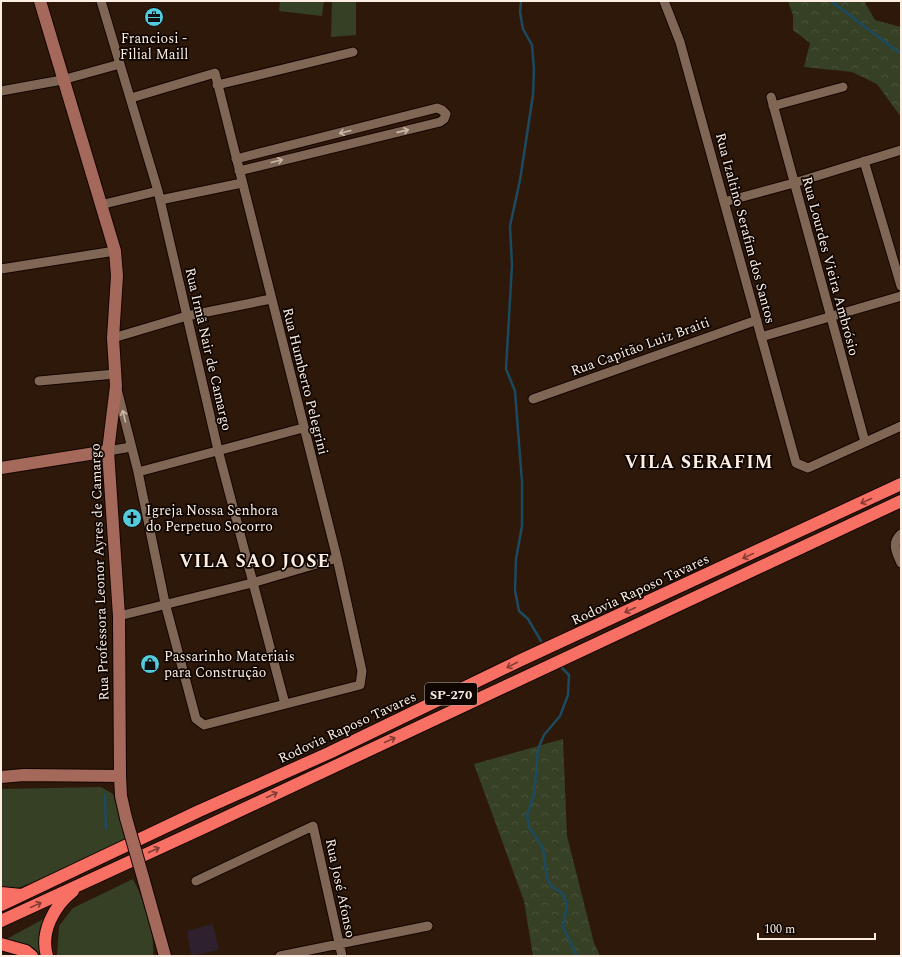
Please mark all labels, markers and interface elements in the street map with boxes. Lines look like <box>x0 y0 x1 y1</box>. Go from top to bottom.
office icon: Franciosi - Filial Maill <box>143 6 165 28</box>
place label: Franciosi - Filial Maill <box>120 28 188 65</box>
one-way arrow <box>396 126 409 134</box>
one-way arrow <box>339 129 352 136</box>
street label: Rua Izaltino Serafim dos Santos <box>710 130 781 326</box>
one-way arrow <box>270 157 283 165</box>
street label: Rua Lourdes Vieira Ambrósio <box>796 174 865 358</box>
street label: Rua Irmã Nair de Camargo <box>180 266 237 433</box>
street label: Rua Humberto Pelegrini <box>277 305 334 457</box>
street label: Rua Capitão Luiz Braiti <box>568 312 713 381</box>
one-way arrow <box>119 410 127 423</box>
street label: Rua Professora Leonor Ayres de Camargo <box>85 443 114 701</box>
district label: VILA SERAFIM <box>625 449 774 476</box>
one-way arrow <box>860 498 872 505</box>
place label: Igreja Nossa Senhora do Perpetuo Socorro <box>146 500 278 537</box>
church icon: Igreja Nossa Senhora do Perpetuo Socorro <box>121 507 143 529</box>
district label: VILA SAO JOSE <box>179 548 331 575</box>
street label: Rodovia Raposo Tavares <box>568 548 713 631</box>
one-way arrow <box>742 553 754 560</box>
one-way arrow <box>624 607 636 614</box>
place label: Passarinho Materiais para Construção <box>164 646 295 683</box>
shop icon: Passarinho Materiais para Construção <box>139 653 161 675</box>
one-way arrow <box>506 661 518 669</box>
road number: SP-270 <box>425 683 477 705</box>
street label: Rodovia Raposo Tavares <box>275 686 420 769</box>
one-way arrow <box>383 736 395 743</box>
one-way arrow <box>266 791 278 798</box>
street label: Rua José Afonso <box>320 837 361 940</box>
one-way arrow <box>148 846 160 854</box>
one-way arrow <box>30 901 42 908</box>
scale bar <box>758 915 875 941</box>
text: 100 m <box>764 920 795 939</box>

